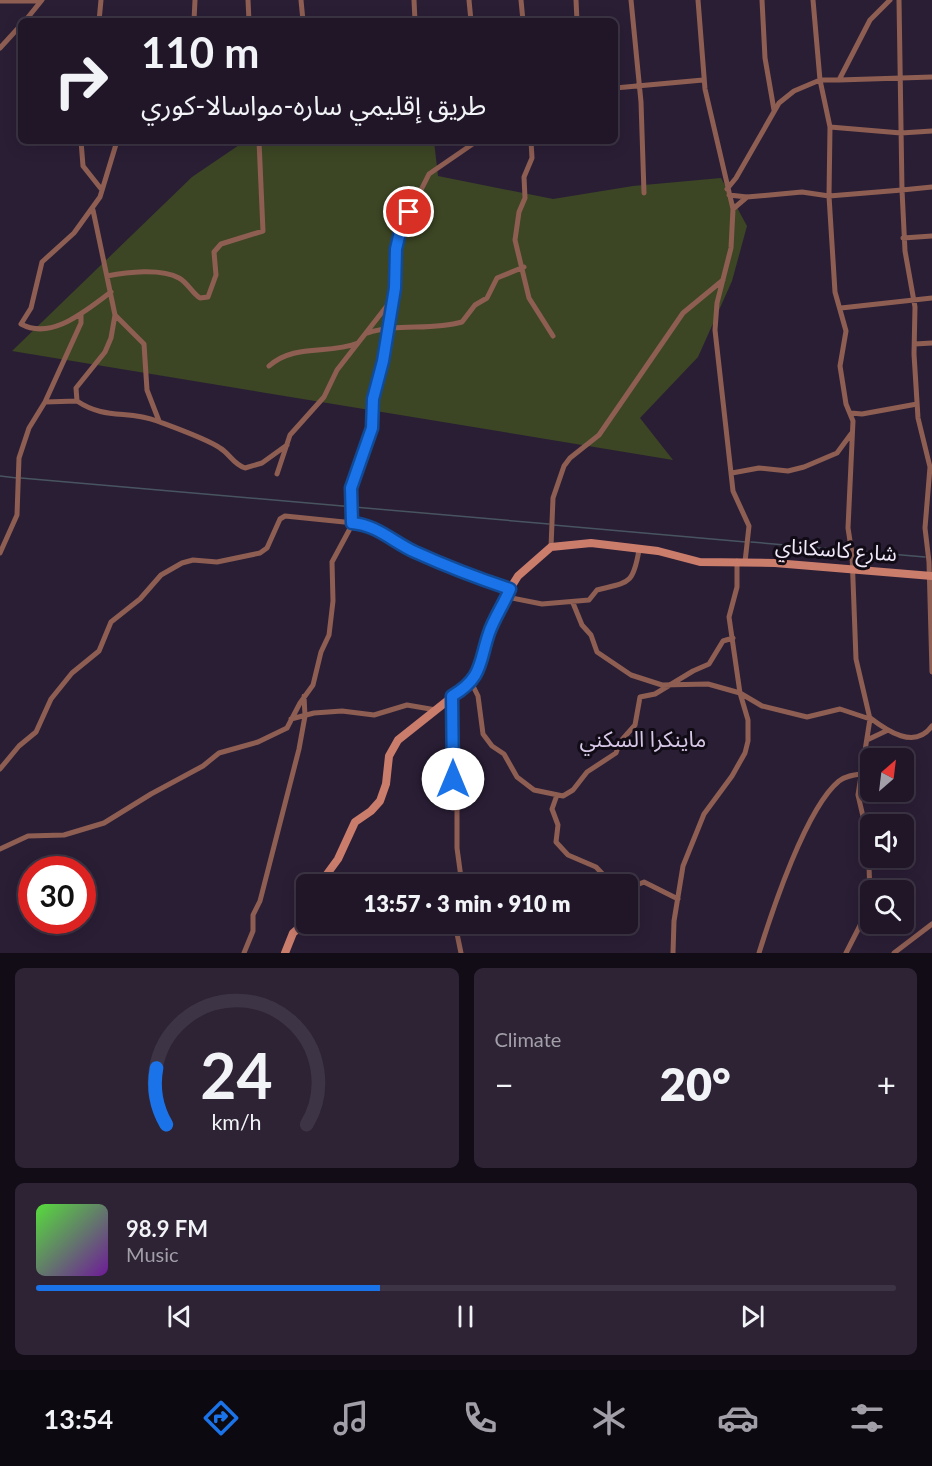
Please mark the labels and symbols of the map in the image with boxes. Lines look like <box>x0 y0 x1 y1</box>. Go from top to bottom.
pin <box>383 186 434 237</box>
street label: شارع كاسكاناي <box>774 532 898 570</box>
district label: ماينكرا السكني <box>580 725 706 756</box>
position arrow <box>421 747 485 811</box>
north arrow <box>860 748 914 802</box>
speed limit sign: 30 <box>18 856 96 934</box>

